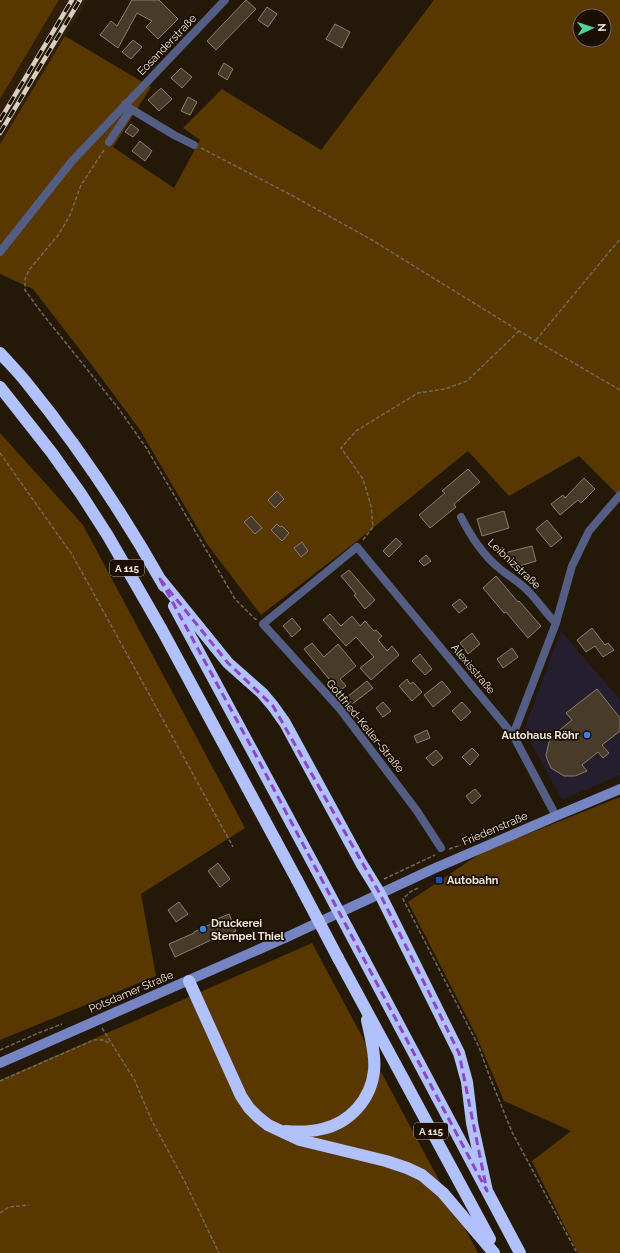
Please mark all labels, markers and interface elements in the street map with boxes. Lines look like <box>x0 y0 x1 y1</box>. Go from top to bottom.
north arrow <box>572 8 612 48</box>
street label: Eosanderstraße <box>135 12 200 78</box>
text: N <box>595 23 608 32</box>
street label: Leibnizstraße <box>485 536 544 592</box>
road number: A 115 <box>110 560 144 576</box>
street label: Alexisstraße <box>448 641 498 697</box>
street label: Gottfried-Keller-Straße <box>323 677 407 776</box>
place label: Autohaus Röhr <box>502 729 580 742</box>
marker: Autohaus Röhr <box>582 730 592 740</box>
street label: Friedenstraße <box>460 809 530 849</box>
place label: Autobahn <box>447 874 499 887</box>
marker: Autobahn <box>434 875 444 885</box>
place label: Druckerei Stempel Thiel <box>211 917 285 943</box>
marker: Druckerei Stempel Thiel <box>198 924 208 934</box>
street label: Potsdamer Straße <box>87 968 176 1016</box>
road number: A 115 <box>414 1123 448 1139</box>

